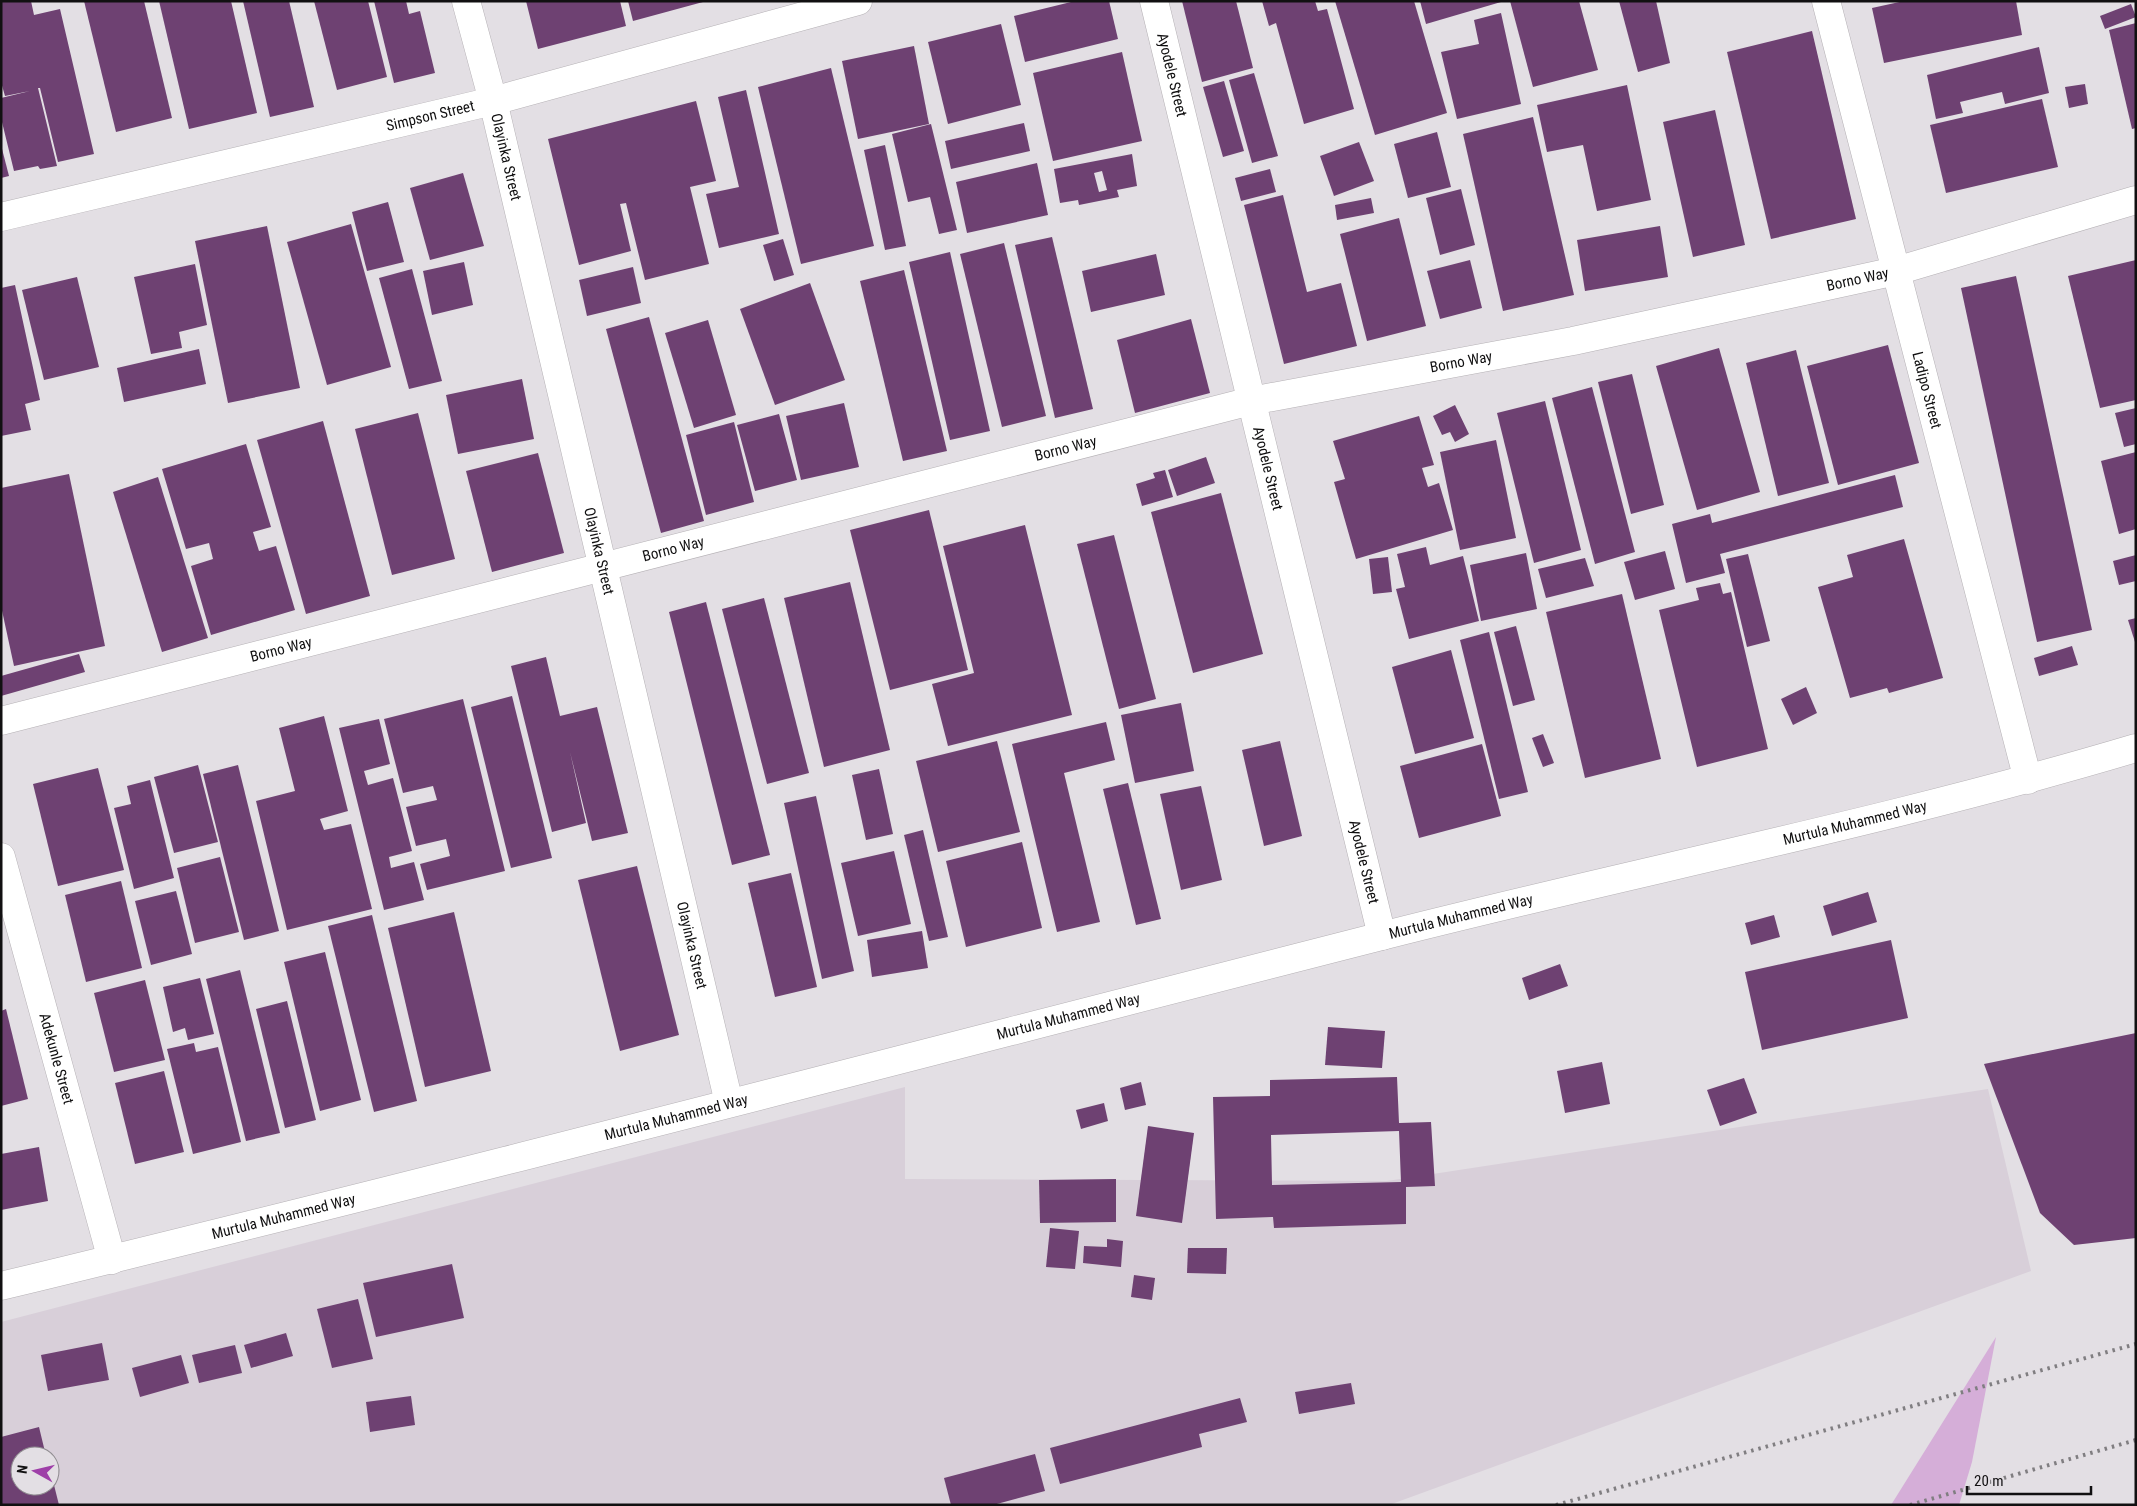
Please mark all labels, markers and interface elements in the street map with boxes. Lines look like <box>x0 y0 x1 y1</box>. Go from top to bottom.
street label: Ayodele Street <box>1153 31 1191 119</box>
street label: Simpson Street <box>384 97 476 135</box>
street label: Olayinka Street <box>487 111 525 202</box>
street label: Borno Way <box>1825 264 1890 295</box>
street label: Borno Way <box>1428 347 1494 376</box>
street label: Ladipo Street <box>1908 350 1946 431</box>
street label: Ayodele Street <box>1249 425 1287 512</box>
street label: Borno Way <box>1033 432 1098 465</box>
street label: Olayinka Street <box>580 506 618 597</box>
street label: Borno Way <box>641 532 706 565</box>
street label: Borno Way <box>248 633 314 666</box>
street label: Murtula Muhammed Way <box>1781 797 1929 849</box>
street label: Ayodele Street <box>1345 818 1383 905</box>
street label: Murtula Muhammed Way <box>1387 890 1535 943</box>
street label: Olayinka Street <box>673 900 711 991</box>
street label: Murtula Muhammed Way <box>995 989 1142 1044</box>
street label: Adekunle Street <box>35 1011 78 1106</box>
street label: Murtula Muhammed Way <box>603 1090 750 1144</box>
street label: Murtula Muhammed Way <box>210 1190 357 1243</box>
north arrow <box>10 1446 60 1496</box>
text: N <box>14 1464 31 1475</box>
scale bar <box>1967 1464 2091 1496</box>
text: 20 m <box>1974 1472 2004 1490</box>

